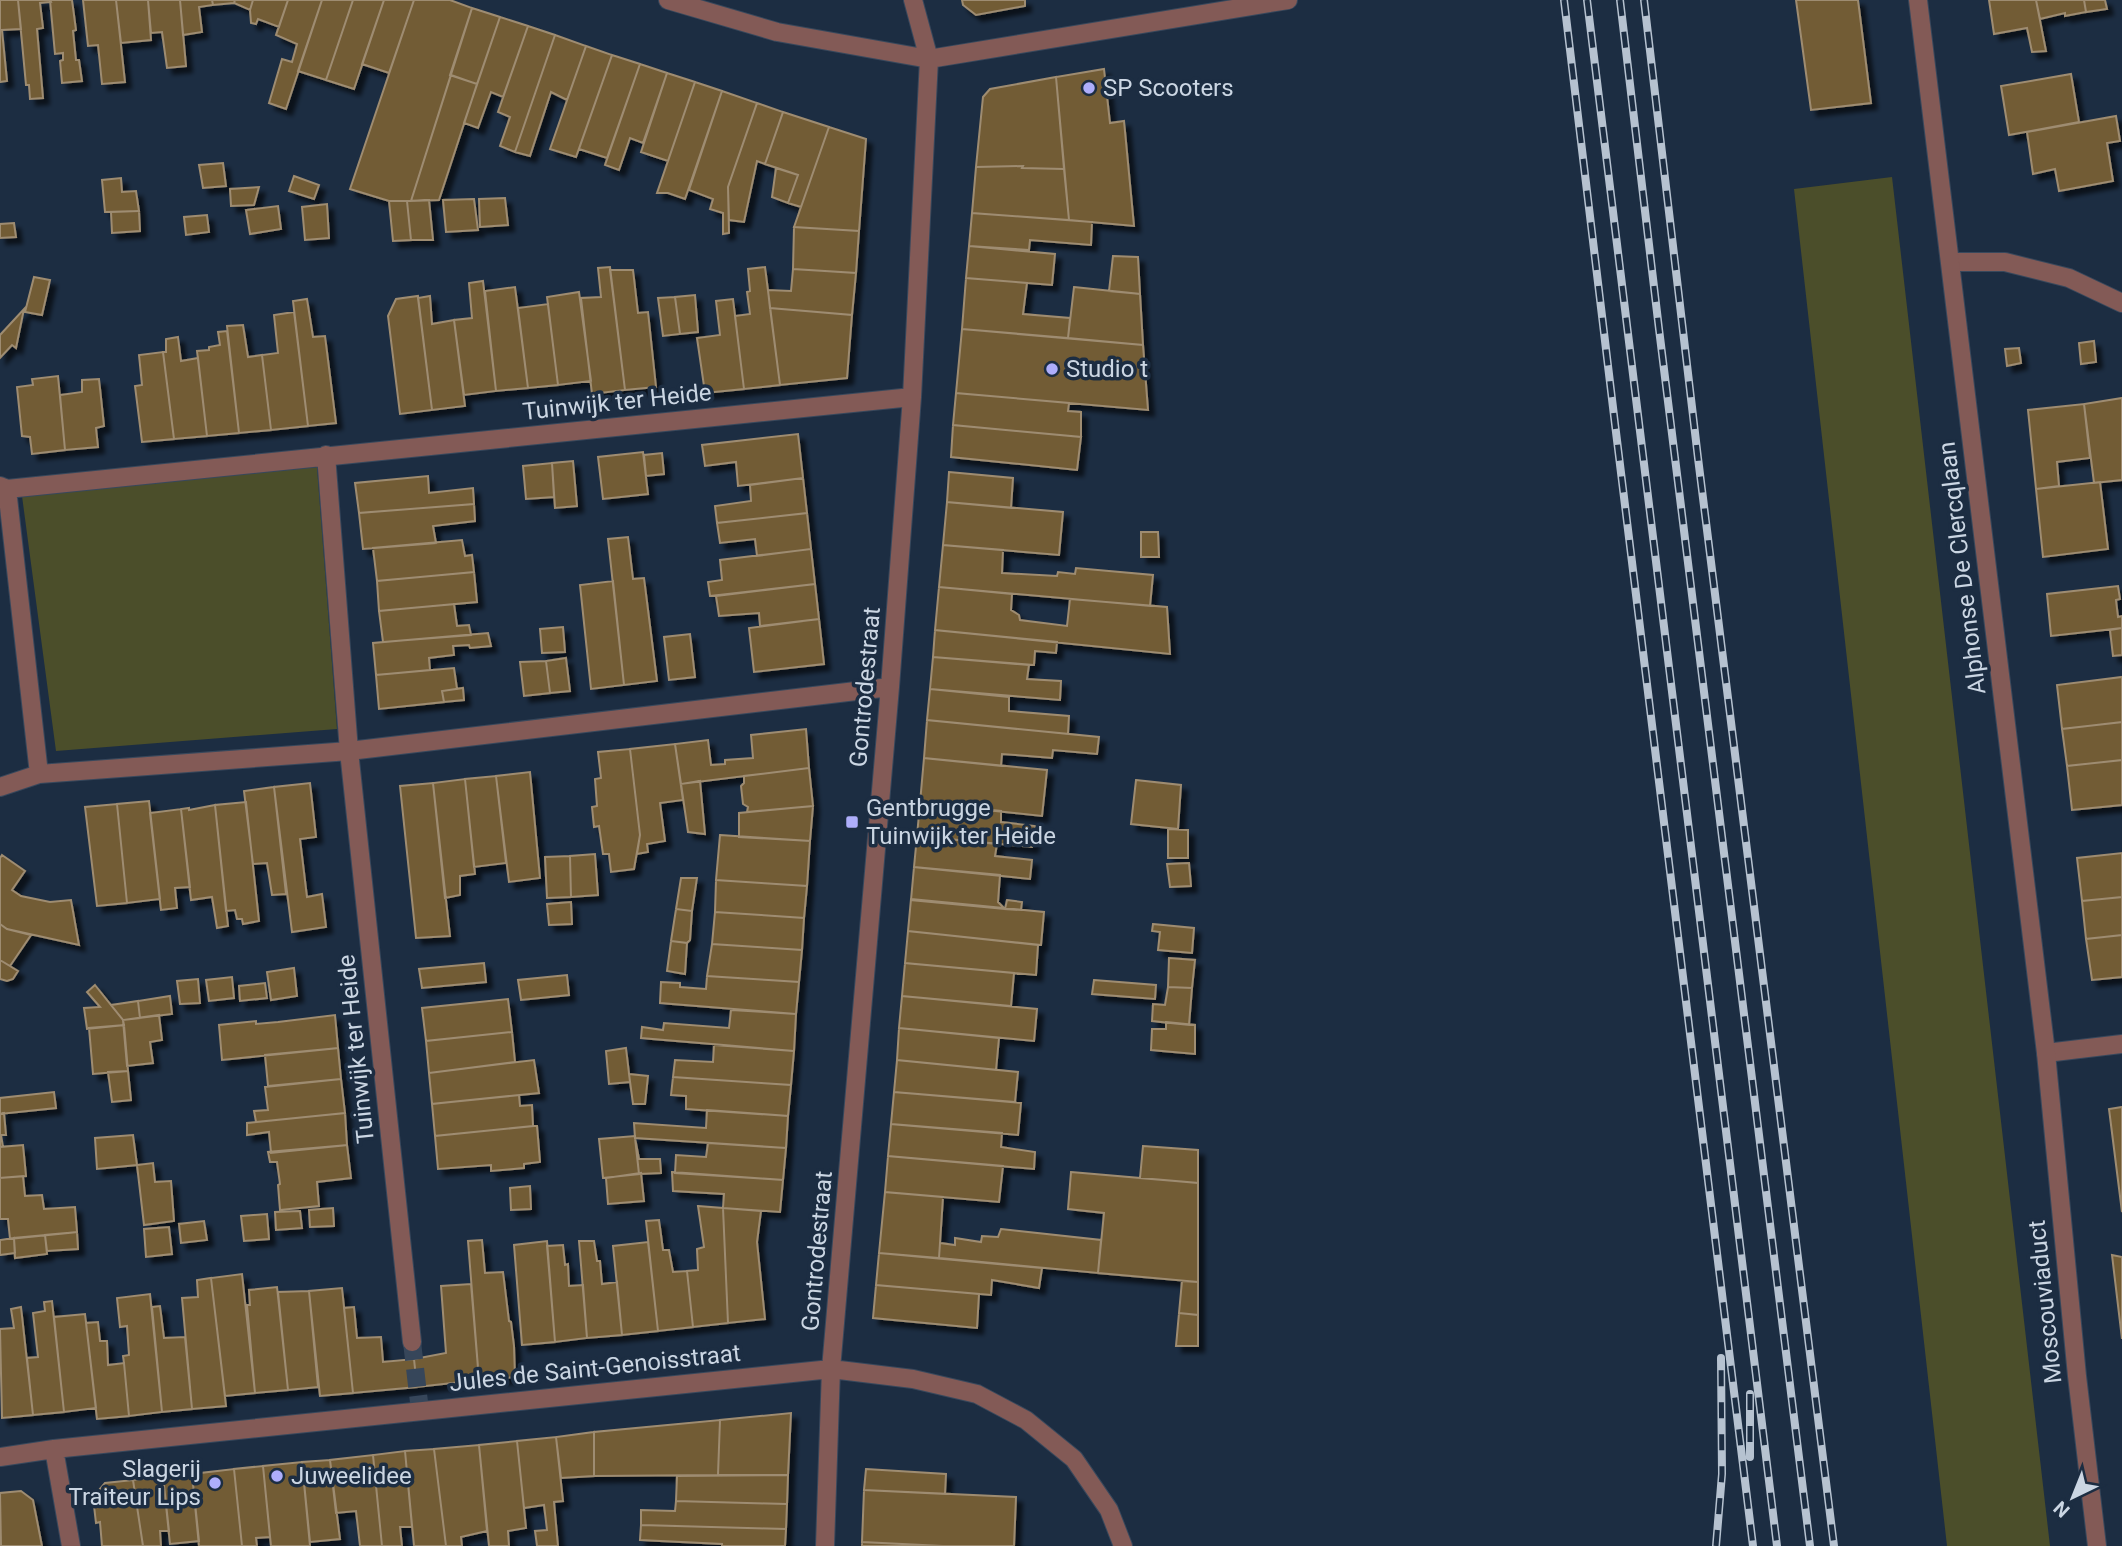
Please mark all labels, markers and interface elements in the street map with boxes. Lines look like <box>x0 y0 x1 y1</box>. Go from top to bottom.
place label: SP Scooters <box>1103 74 1234 102</box>
marker: SP Scooters <box>1081 80 1097 96</box>
place label: Studio t <box>1066 355 1148 383</box>
marker: Studio t <box>1044 361 1060 377</box>
street label: Tuinwijk ter Heide <box>521 378 713 426</box>
street label: Alphonse De Clercqlaan <box>1933 440 1991 696</box>
street label: Gontrodestraat <box>844 606 886 768</box>
place label: Gentbrugge Tuinwijk ter Heide <box>866 794 1056 850</box>
marker: Gentbrugge Tuinwijk ter Heide <box>844 814 860 830</box>
street label: Tuinwijk ter Heide <box>332 953 380 1145</box>
street label: Gontrodestraat <box>796 1170 838 1332</box>
street label: Moscouviaduct <box>2022 1219 2068 1385</box>
street label: Jules de Saint-Genoisstraat <box>448 1339 742 1397</box>
place label: Slagerij Traiteur Lips <box>68 1455 201 1511</box>
place label: Juweelidee <box>291 1462 412 1490</box>
north arrow <box>2038 1462 2108 1532</box>
marker: Juweelidee <box>269 1468 285 1484</box>
marker: Slagerij Traiteur Lips <box>207 1475 223 1491</box>
text: N <box>2049 1496 2074 1522</box>

